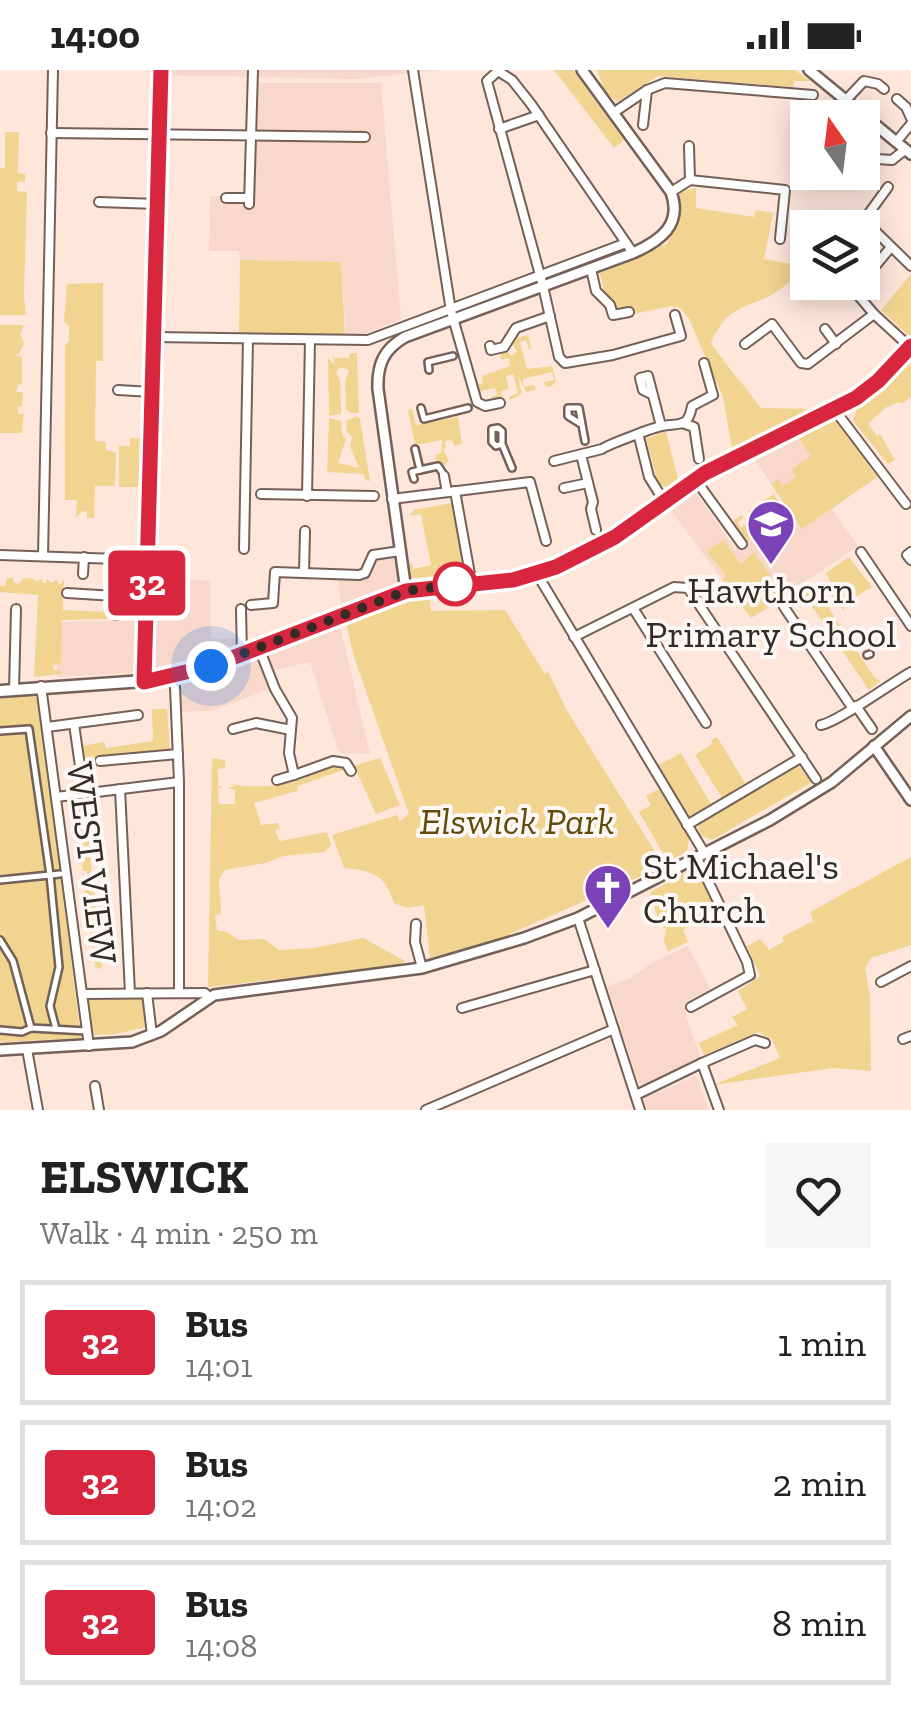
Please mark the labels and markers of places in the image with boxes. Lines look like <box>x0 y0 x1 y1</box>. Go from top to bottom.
school or university icon: Hawthorn Primary School <box>745 498 797 566</box>
unlabelled marker <box>434 563 476 605</box>
place label: Hawthorn Primary School <box>646 567 896 657</box>
place label: St Michael's Church <box>643 843 839 933</box>
church icon: St Michael's Church <box>582 862 634 930</box>

